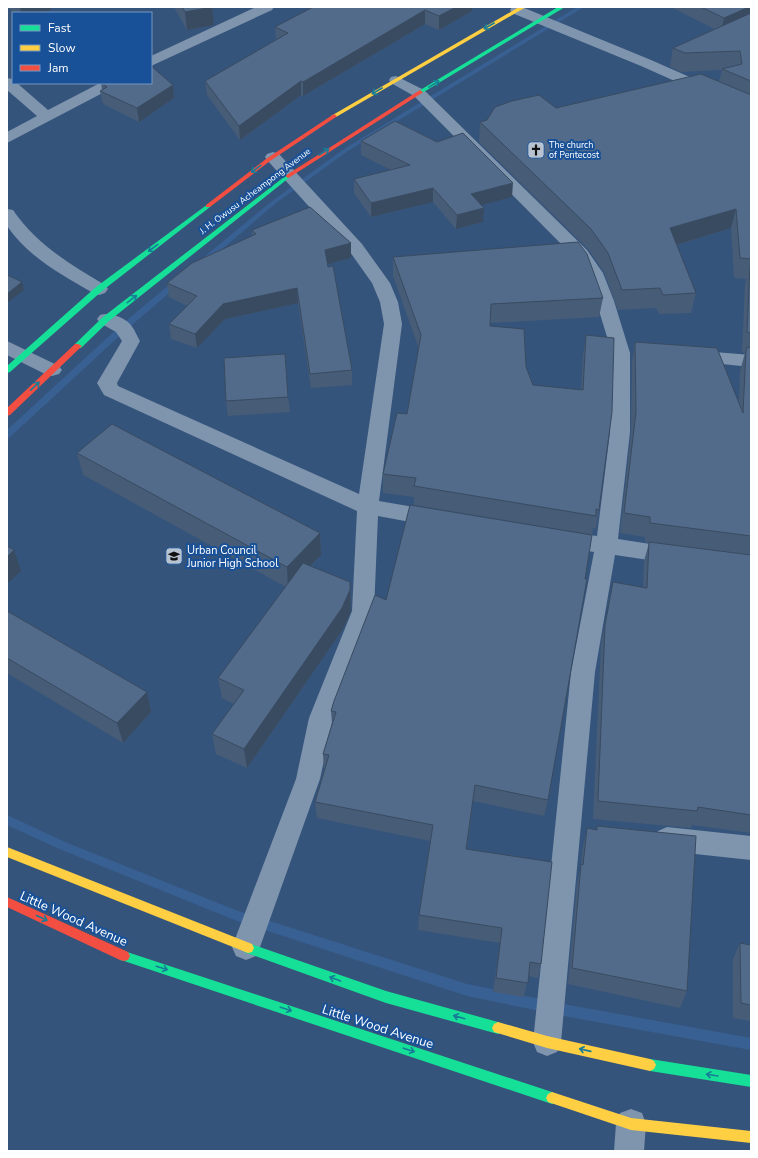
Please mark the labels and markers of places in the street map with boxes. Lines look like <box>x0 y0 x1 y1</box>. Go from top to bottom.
place label: The church of Pentecost <box>549 139 600 161</box>
church icon: The church of Pentecost <box>526 140 546 160</box>
place label: Urban Council Junior High School <box>186 543 279 571</box>
school or university icon: Urban Council Junior High School <box>164 546 184 566</box>

